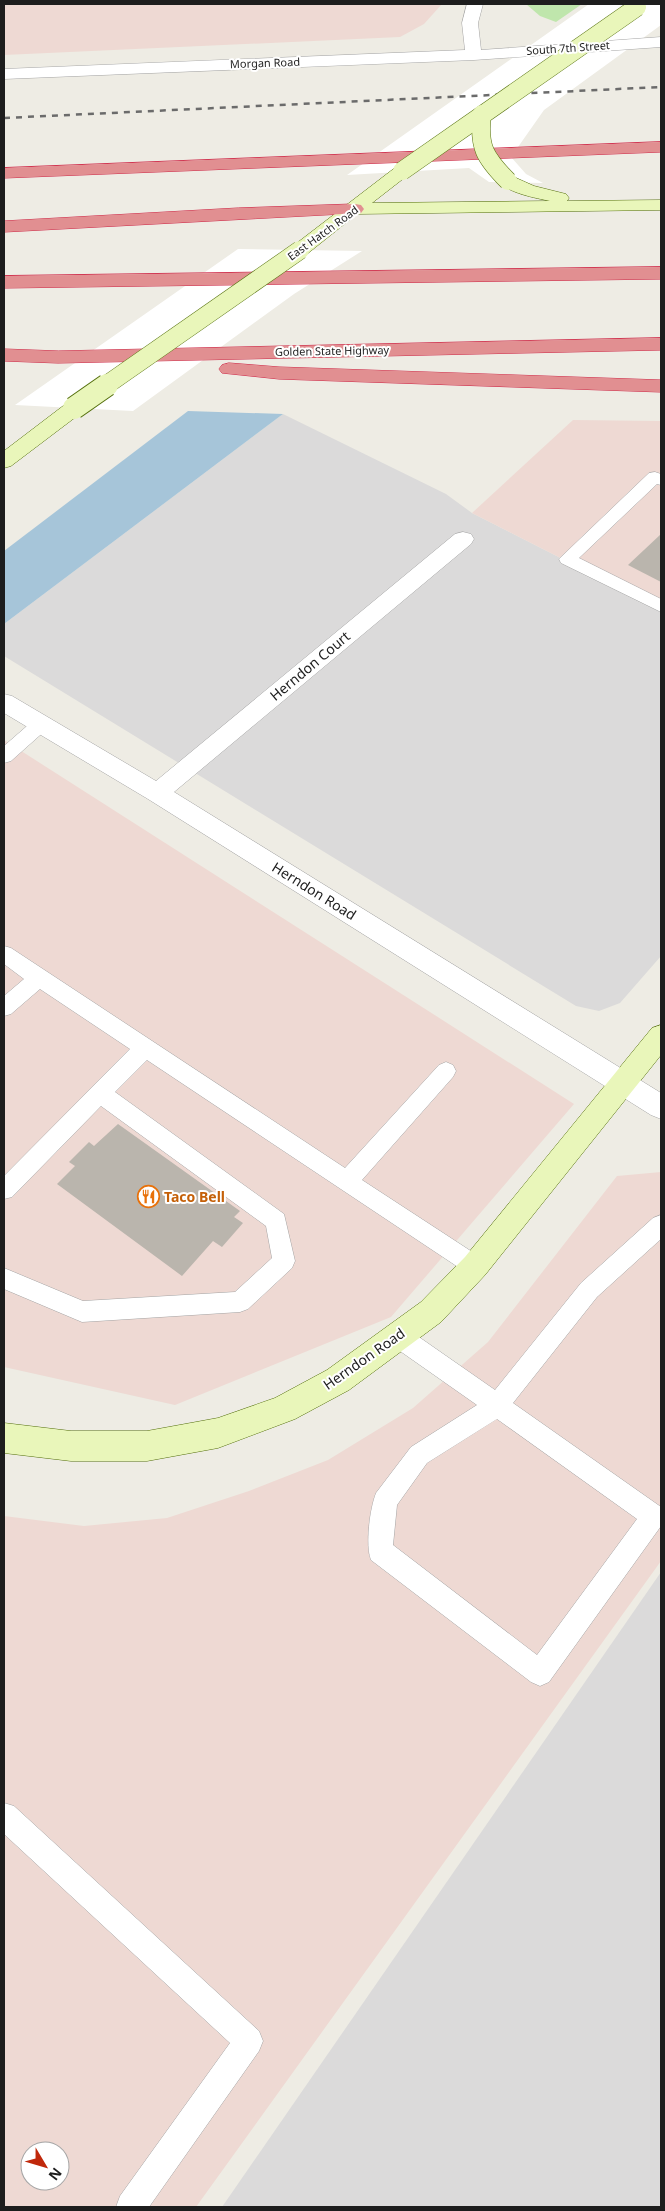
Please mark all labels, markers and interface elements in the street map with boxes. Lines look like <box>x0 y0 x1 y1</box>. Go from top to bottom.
street label: South 7th Street <box>526 37 610 58</box>
street label: Morgan Road <box>230 54 300 71</box>
street label: East Hatch Road <box>284 202 361 263</box>
street label: Golden State Highway <box>275 342 390 359</box>
street label: Herndon Court <box>266 627 354 705</box>
street label: Herndon Road <box>269 857 360 924</box>
restaurant icon: Taco Bell <box>136 1185 160 1209</box>
place label: Taco Bell <box>164 1187 225 1206</box>
street label: Herndon Road <box>319 1323 408 1394</box>
north arrow <box>20 2141 70 2191</box>
text: N <box>45 2164 67 2185</box>

